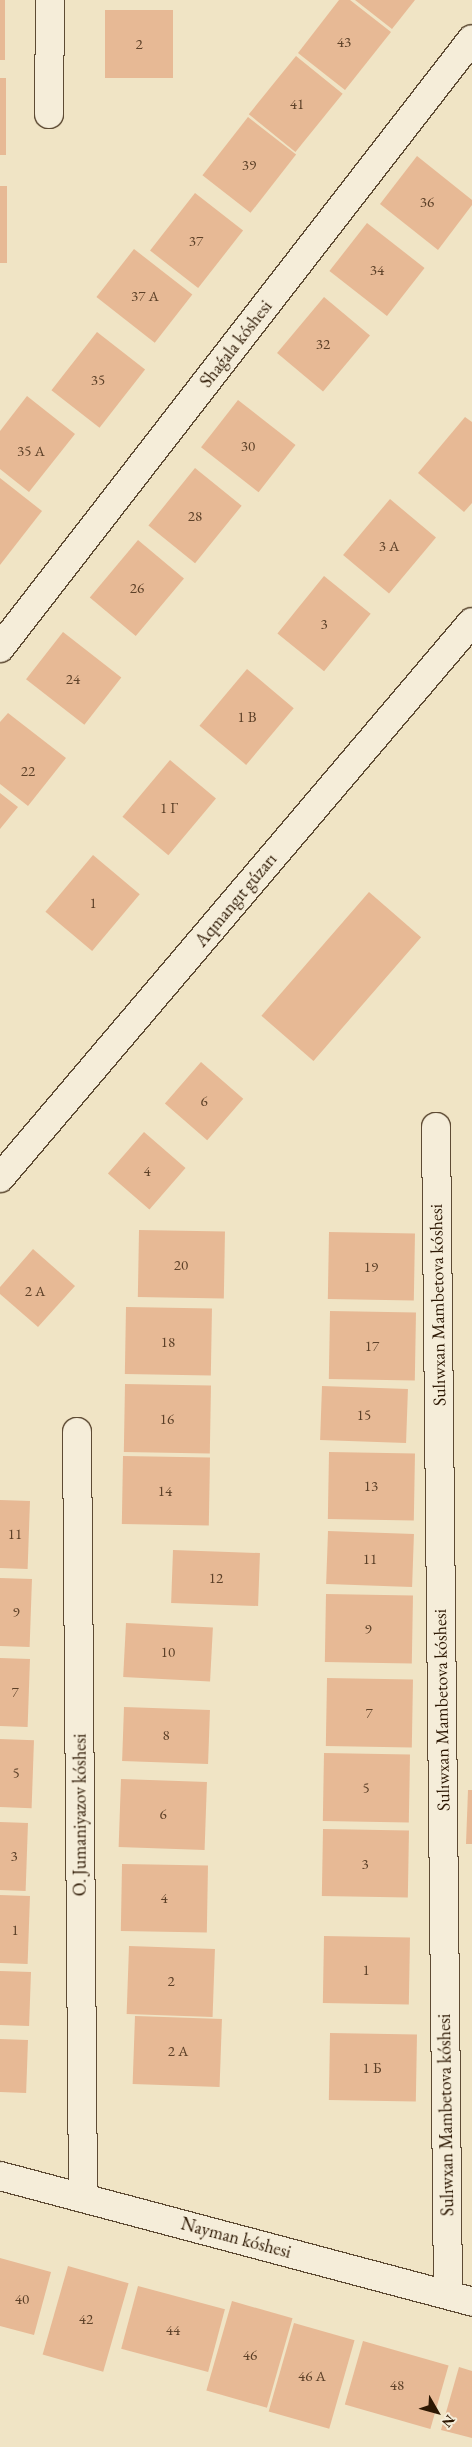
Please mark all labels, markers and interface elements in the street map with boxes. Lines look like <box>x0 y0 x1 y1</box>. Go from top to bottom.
house number: 43 <box>337 33 351 51</box>
house number: 2 <box>135 35 143 53</box>
house number: 41 <box>290 95 304 113</box>
house number: 39 <box>242 156 256 174</box>
house number: 36 <box>420 193 434 211</box>
house number: 37 <box>189 232 203 250</box>
house number: 34 <box>370 261 384 279</box>
house number: 37 А <box>131 287 159 305</box>
street label: Shaǵala kóshesi <box>195 296 277 392</box>
house number: 32 <box>316 335 330 353</box>
house number: 35 <box>91 371 105 389</box>
house number: 30 <box>241 437 255 455</box>
house number: 35 А <box>17 442 45 460</box>
house number: 28 <box>188 507 202 525</box>
house number: 3 А <box>379 537 399 555</box>
house number: 26 <box>130 579 144 597</box>
house number: 3 <box>320 615 328 633</box>
house number: 24 <box>66 670 80 688</box>
house number: 1 В <box>237 708 257 726</box>
house number: 22 <box>21 762 35 780</box>
house number: 1 Г <box>160 799 178 817</box>
street label: Aqmangıt gúzarı <box>191 849 281 951</box>
house number: 1 <box>89 894 97 912</box>
house number: 6 <box>200 1092 208 1110</box>
house number: 4 <box>143 1162 151 1180</box>
street label: Sulıwxan Mambetova kóshesi <box>425 1204 451 1406</box>
house number: 20 <box>174 1256 188 1274</box>
house number: 19 <box>364 1258 378 1276</box>
house number: 2 А <box>25 1282 45 1300</box>
house number: 18 <box>161 1333 175 1351</box>
house number: 17 <box>365 1337 379 1355</box>
house number: 15 <box>357 1406 371 1424</box>
house number: 16 <box>160 1410 174 1428</box>
house number: 13 <box>364 1477 378 1495</box>
house number: 14 <box>158 1482 172 1500</box>
house number: 11 <box>8 1525 22 1543</box>
house number: 11 <box>363 1550 377 1568</box>
house number: 12 <box>209 1569 223 1587</box>
house number: 9 <box>12 1603 20 1621</box>
street label: Sulıwxan Mambetova kóshesi <box>429 1609 455 1811</box>
house number: 9 <box>364 1620 372 1638</box>
house number: 10 <box>161 1643 175 1661</box>
house number: 7 <box>11 1683 19 1701</box>
house number: 7 <box>365 1704 373 1722</box>
house number: 8 <box>162 1726 170 1744</box>
street label: O. Jumaniyazov kóshesi <box>69 1734 91 1896</box>
house number: 5 <box>12 1764 20 1782</box>
house number: 5 <box>362 1779 370 1797</box>
house number: 6 <box>159 1805 167 1823</box>
house number: 3 <box>10 1847 18 1865</box>
house number: 3 <box>361 1855 369 1873</box>
house number: 4 <box>160 1889 168 1907</box>
house number: 1 <box>11 1921 19 1939</box>
house number: 1 <box>362 1961 370 1979</box>
house number: 2 <box>167 1972 175 1990</box>
street label: Sulıwxan Mambetova kóshesi <box>433 2014 459 2216</box>
house number: 2 А <box>168 2042 188 2060</box>
house number: 1 Б <box>362 2059 382 2077</box>
street label: Nayman kóshesi <box>179 2213 293 2263</box>
house number: 40 <box>15 2290 29 2308</box>
house number: 42 <box>79 2310 93 2328</box>
house number: 44 <box>166 2321 180 2339</box>
house number: 46 <box>243 2346 257 2364</box>
house number: 46 А <box>298 2367 326 2385</box>
house number: 48 <box>390 2376 404 2394</box>
north arrow <box>412 2387 462 2437</box>
text: N <box>438 2411 459 2431</box>

